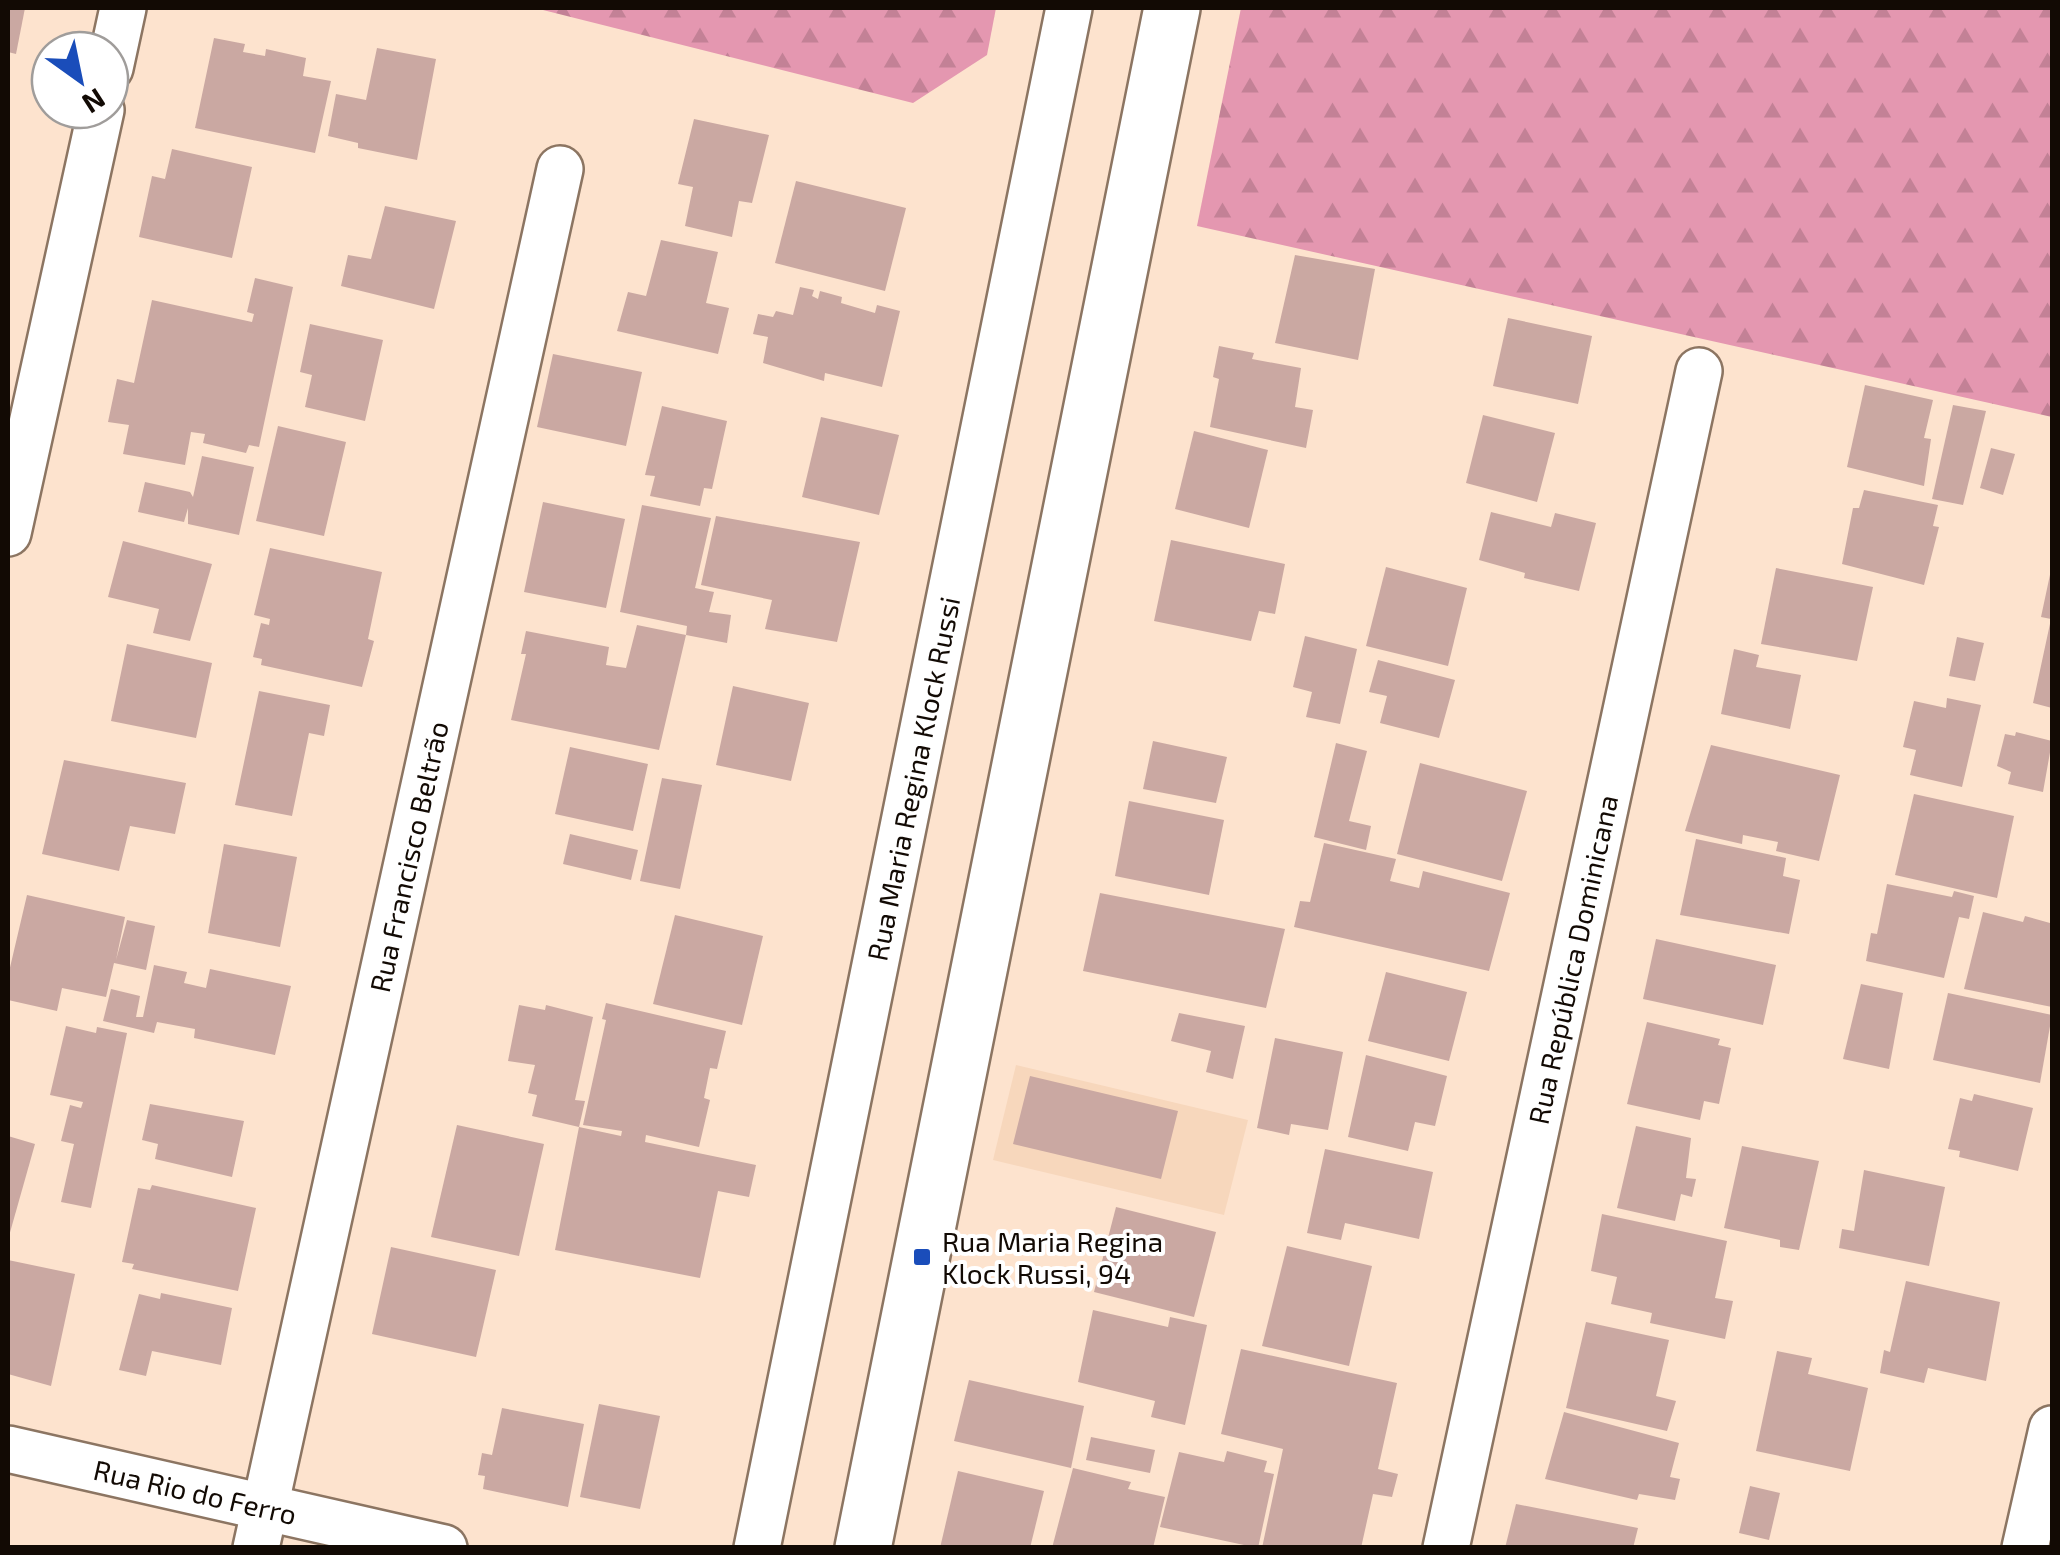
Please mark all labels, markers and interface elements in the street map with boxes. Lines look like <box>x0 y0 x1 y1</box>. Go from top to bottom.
north arrow <box>30 30 130 130</box>
text: N <box>76 82 112 122</box>
street label: Rua Maria Regina Klock Russi <box>859 594 966 964</box>
street label: Rua Francisco Beltrão <box>362 718 455 995</box>
street label: Rua República Dominicana <box>1521 792 1624 1127</box>
place label: Rua Maria Regina Klock Russi, 94 <box>942 1224 1163 1290</box>
marker: Rua Maria Regina Klock Russi, 94 <box>911 1246 933 1268</box>
street label: Rua Rio do Ferro <box>90 1452 300 1531</box>

